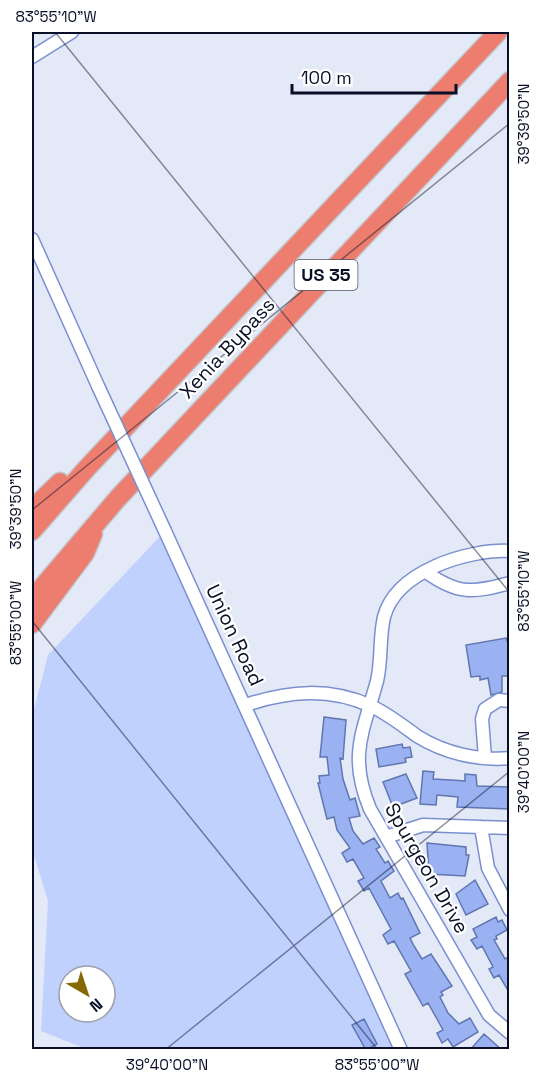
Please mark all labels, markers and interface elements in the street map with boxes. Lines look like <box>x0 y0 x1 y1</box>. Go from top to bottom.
text: 83°55'10"W <box>15 7 97 26</box>
scale bar <box>292 57 456 95</box>
text: 100 m <box>301 66 352 89</box>
text: 39°39'50"N <box>514 84 533 164</box>
road number: US 35 <box>294 260 358 290</box>
street label: Xenia Bypass <box>174 292 280 404</box>
text: 39°39'50"N <box>6 469 25 549</box>
text: 83°55'10"W <box>514 550 533 632</box>
street label: Union Road <box>200 580 270 690</box>
text: 83°55'00"W <box>6 581 25 665</box>
text: 39°40'00"N <box>514 731 533 813</box>
street label: Spurgeon Drive <box>379 798 475 938</box>
north arrow <box>57 964 117 1024</box>
text: N <box>85 994 107 1017</box>
text: 39°40'00"N <box>126 1055 208 1074</box>
text: 83°55'00"W <box>335 1055 419 1074</box>

